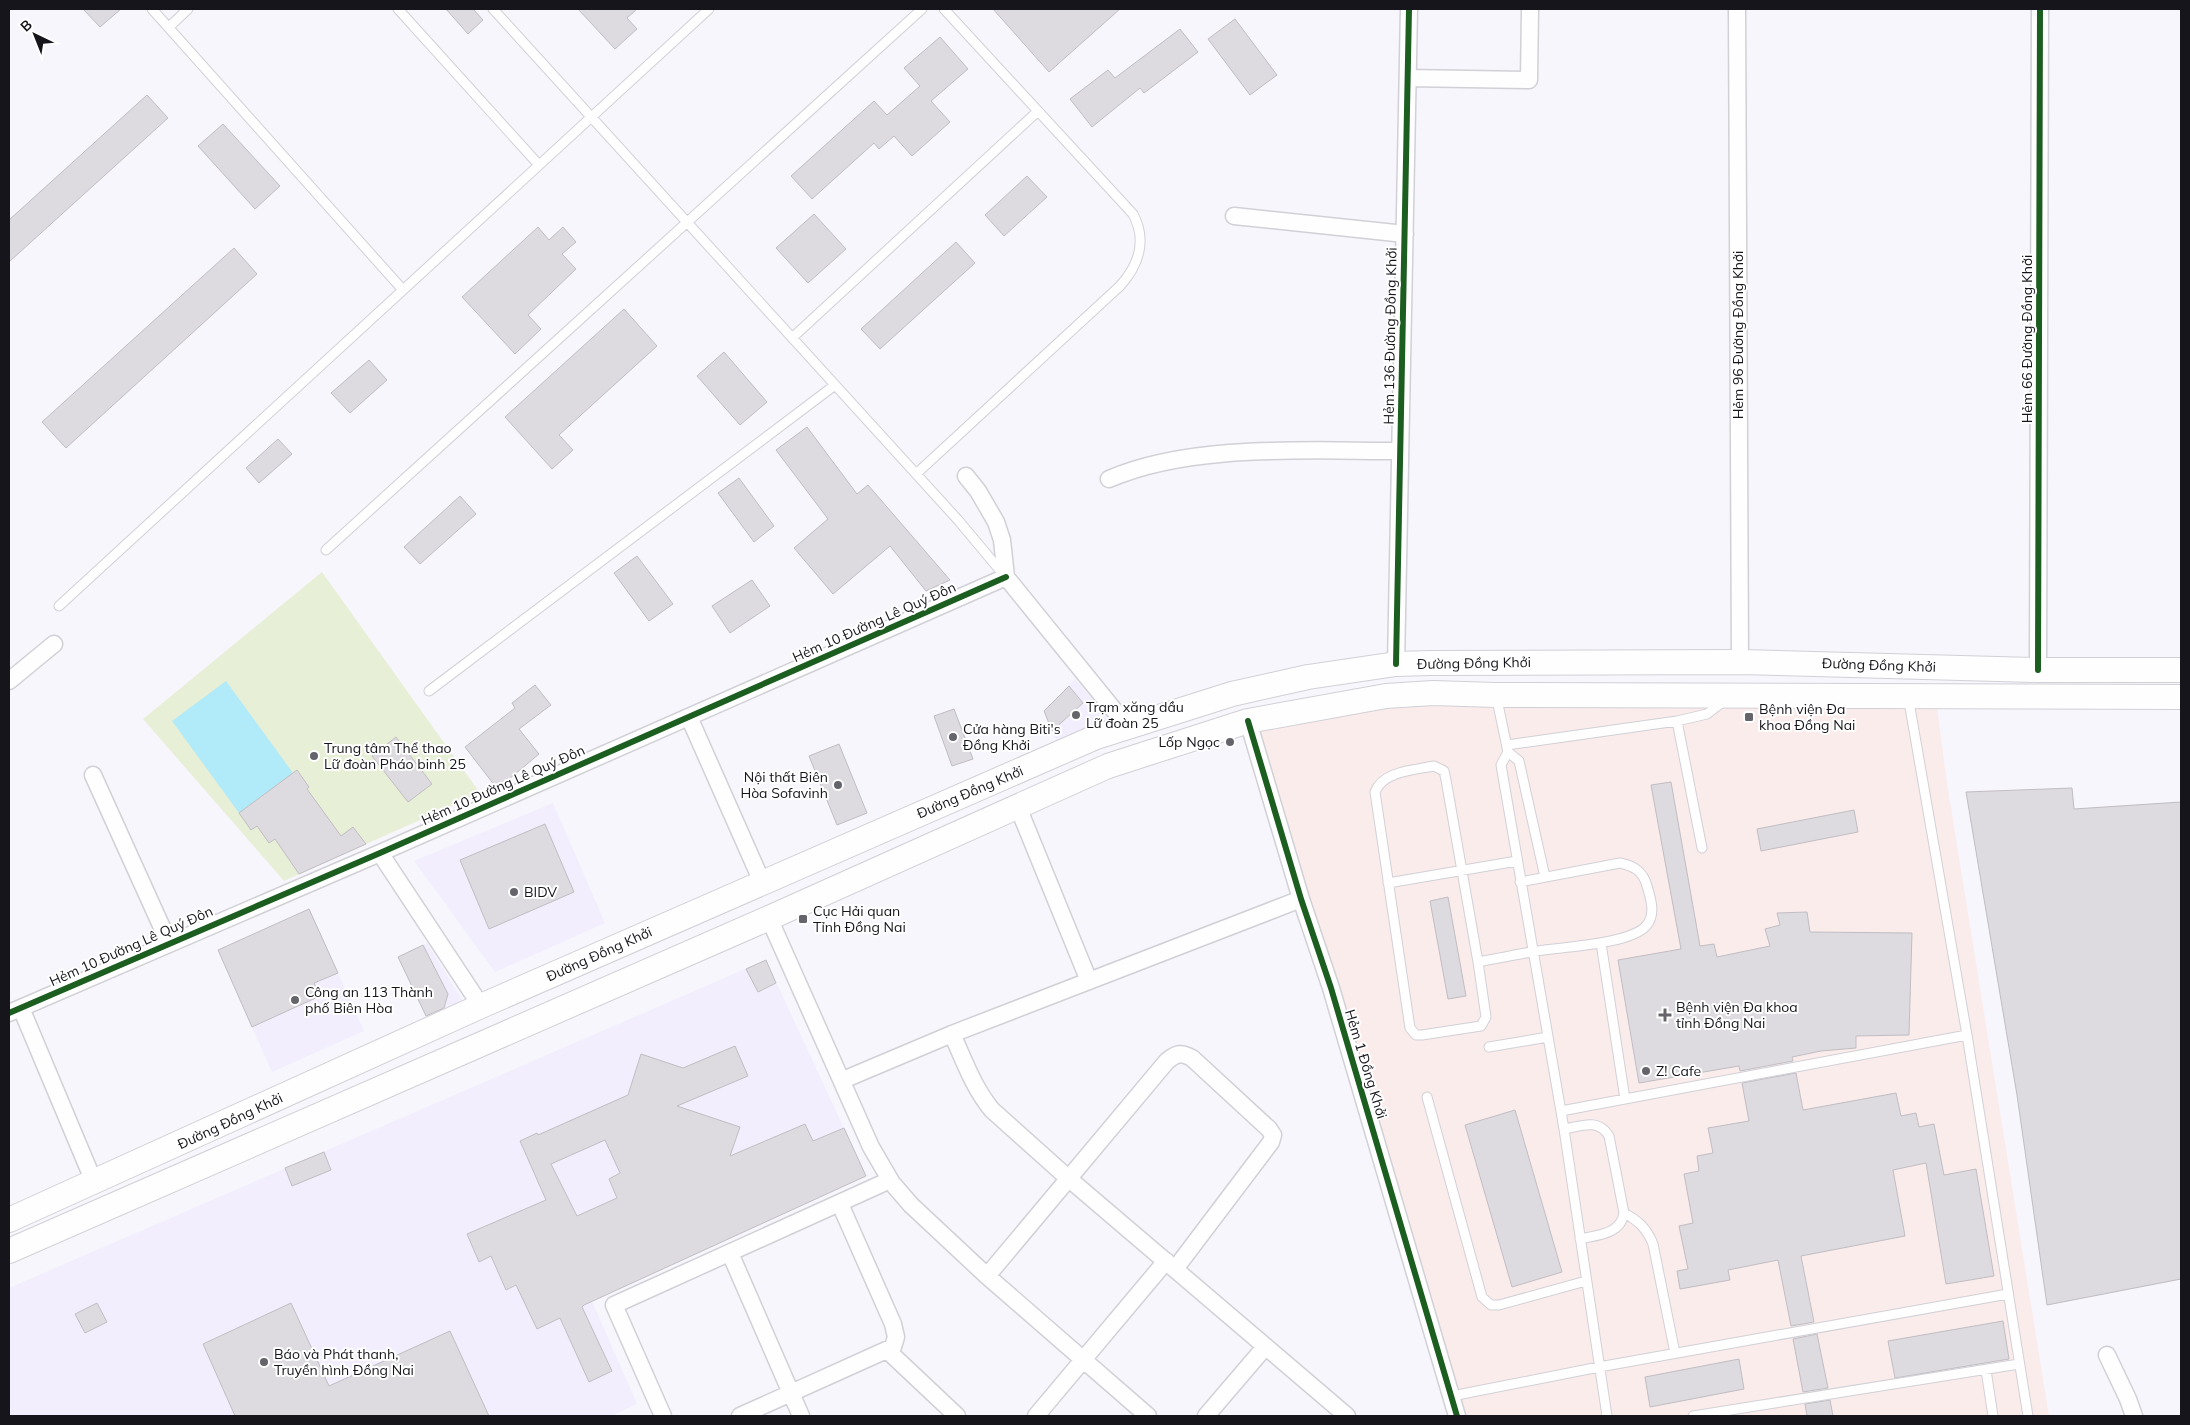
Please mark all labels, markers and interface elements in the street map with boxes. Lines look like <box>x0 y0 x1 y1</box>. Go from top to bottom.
north arrow <box>10 10 60 60</box>
text: B <box>16 15 36 35</box>
street label: Hẻm 136 Đường Đồng Khởi <box>1379 247 1401 425</box>
street label: Hẻm 96 Đường Đồng Khởi <box>1729 251 1747 419</box>
street label: Hẻm 66 Đường Đồng Khởi <box>2018 255 2036 423</box>
street label: Hẻm 10 Đường Lê Quý Đôn <box>789 578 959 666</box>
street label: Đường Đồng Khởi <box>1417 653 1531 673</box>
street label: Đường Đồng Khởi <box>1822 654 1936 676</box>
place label: Trạm xăng dầu Lữ đoàn 25 <box>1086 698 1184 732</box>
place label: Bệnh viện Đa khoa Đồng Nai <box>1759 700 1855 734</box>
marker: Trạm xăng dầu Lữ đoàn 25 <box>1070 709 1082 721</box>
marker: Bệnh viện Đa khoa Đồng Nai <box>1743 711 1755 723</box>
place label: Cửa hàng Biti's Đồng Khởi <box>963 720 1061 754</box>
marker: Cửa hàng Biti's Đồng Khởi <box>947 731 959 743</box>
place label: Lốp Ngọc <box>1159 733 1220 751</box>
marker: Lốp Ngọc <box>1224 736 1236 748</box>
place label: Trung tâm Thể thao Lữ đoàn Pháo binh 25 <box>324 739 466 773</box>
street label: Hẻm 10 Đường Lê Quý Đôn <box>418 741 588 829</box>
marker: Trung tâm Thể thao Lữ đoàn Pháo binh 25 <box>308 750 320 762</box>
street label: Đường Đồng Khởi <box>914 761 1026 823</box>
place label: Nội thất Biên Hòa Sofavinh <box>740 768 828 802</box>
marker: Nội thất Biên Hòa Sofavinh <box>832 779 844 791</box>
place label: BIDV <box>524 883 557 901</box>
marker: BIDV <box>508 886 520 898</box>
street label: Hẻm 10 Đường Lê Quý Đôn <box>46 902 216 990</box>
place label: Cục Hải quan Tỉnh Đồng Nai <box>813 902 906 936</box>
marker: Cục Hải quan Tỉnh Đồng Nai <box>797 913 809 925</box>
street label: Đường Đồng Khởi <box>543 923 655 985</box>
place label: Công an 113 Thành phố Biên Hòa <box>305 983 433 1017</box>
marker: Công an 113 Thành phố Biên Hòa <box>289 994 301 1006</box>
place label: Bệnh viện Đa khoa tỉnh Đồng Nai <box>1676 998 1798 1032</box>
street label: Hẻm 1 Đồng Khởi <box>1341 1007 1391 1121</box>
marker: Bệnh viện Đa khoa tỉnh Đồng Nai <box>1658 1008 1672 1022</box>
place label: Z! Cafe <box>1656 1062 1701 1080</box>
marker: Z! Cafe <box>1640 1065 1652 1077</box>
street label: Đường Đồng Khởi <box>175 1089 285 1153</box>
place label: Báo và Phát thanh, Truyền hình Đồng Nai <box>274 1345 414 1379</box>
marker: Báo và Phát thanh, Truyền hình Đồng Nai <box>258 1356 270 1368</box>

